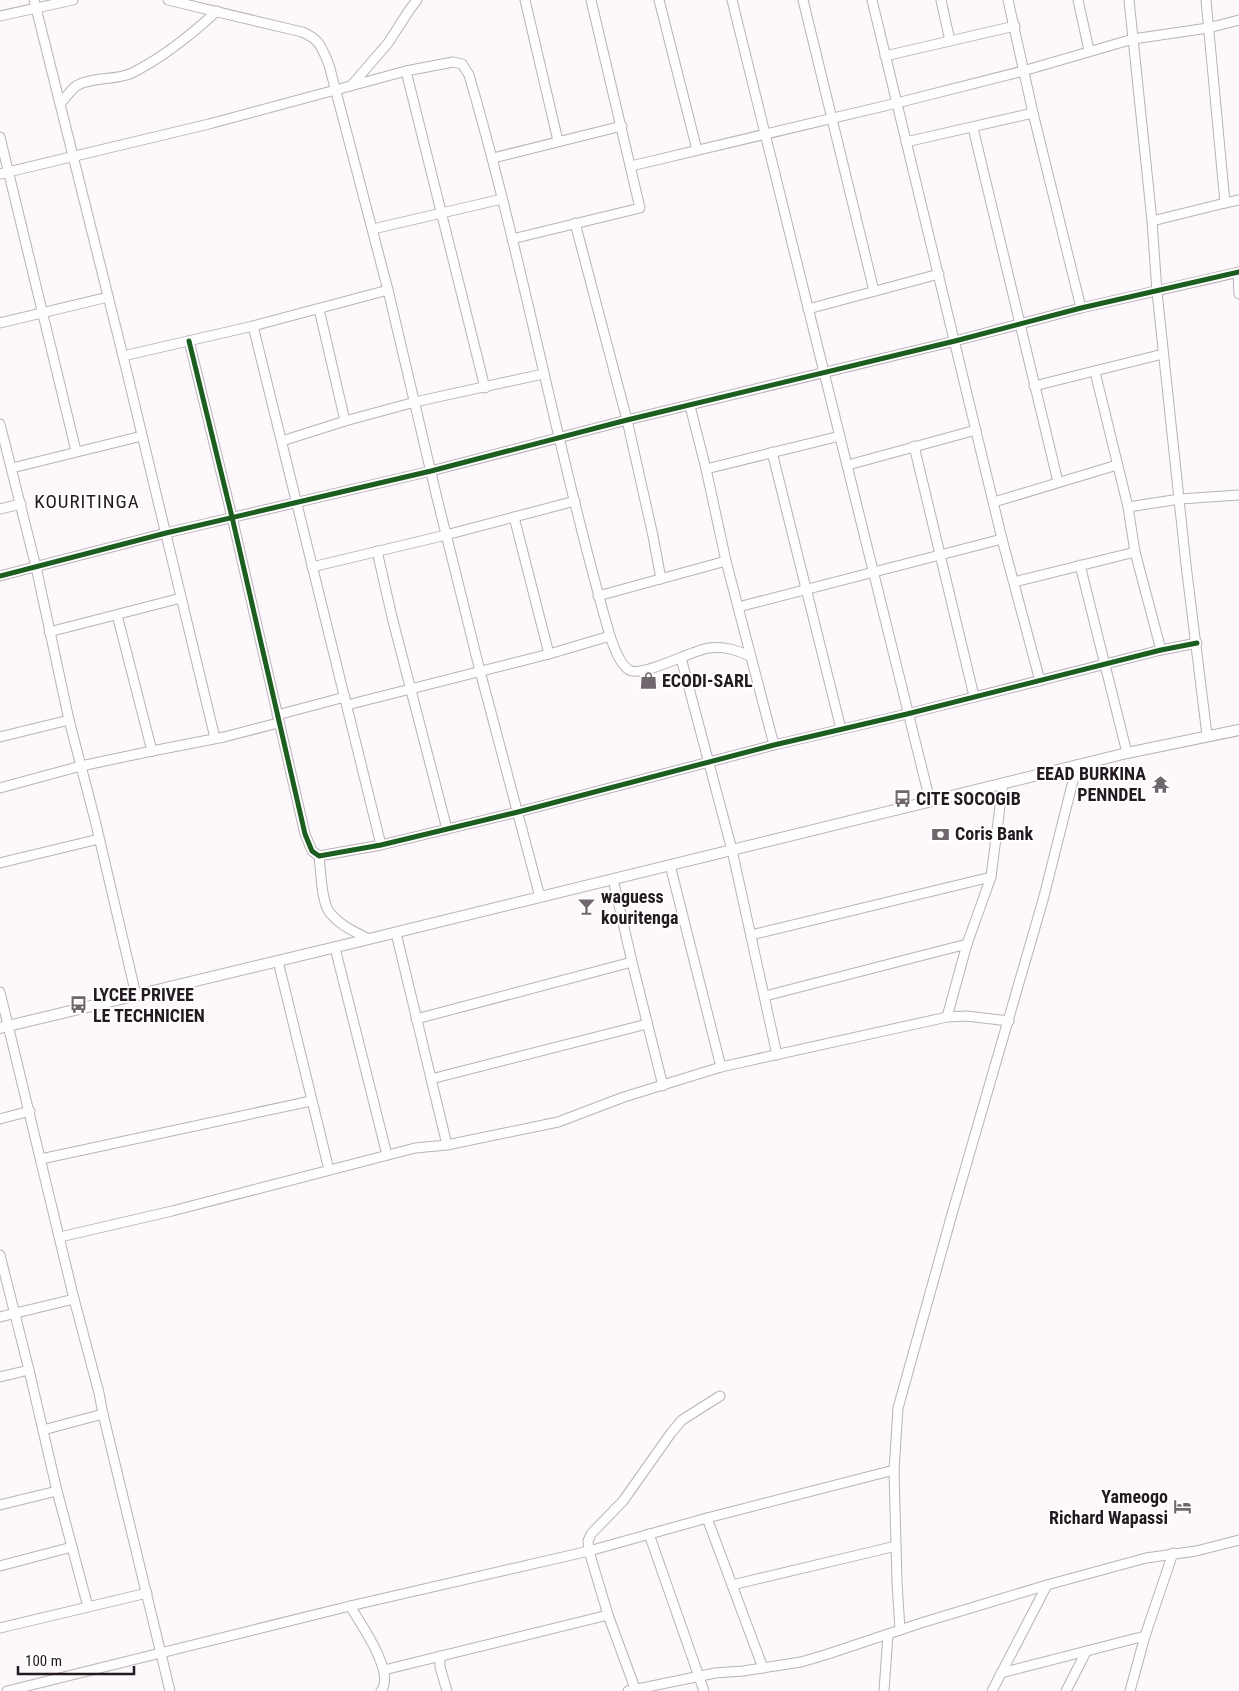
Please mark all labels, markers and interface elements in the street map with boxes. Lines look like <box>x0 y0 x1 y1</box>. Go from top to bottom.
district label: KOURITINGA <box>34 490 140 513</box>
place label: ECODI-SARL <box>662 670 753 691</box>
shop icon: ECODI-SARL <box>638 671 658 691</box>
place label: EEAD BURKINA PENNDEL <box>1036 763 1146 805</box>
temple icon: EEAD BURKINA PENNDEL <box>1150 774 1170 794</box>
place label: CITE SOCOGIB <box>916 788 1021 809</box>
bus stop icon: CITE SOCOGIB <box>892 789 912 809</box>
place label: Coris Bank <box>955 823 1033 844</box>
bank icon: Coris Bank <box>931 824 951 844</box>
place label: waguess kouritenga <box>601 886 678 928</box>
bar icon: waguess kouritenga <box>577 897 597 917</box>
place label: LYCEE PRIVEE LE TECHNICIEN <box>93 984 205 1026</box>
bus stop icon: LYCEE PRIVEE LE TECHNICIEN <box>69 995 89 1015</box>
place label: Yameogo Richard Wapassi <box>1049 1486 1168 1528</box>
hotel icon: Yameogo Richard Wapassi <box>1172 1497 1192 1517</box>
scale bar <box>18 1644 134 1676</box>
text: 100 m <box>25 1652 62 1670</box>

